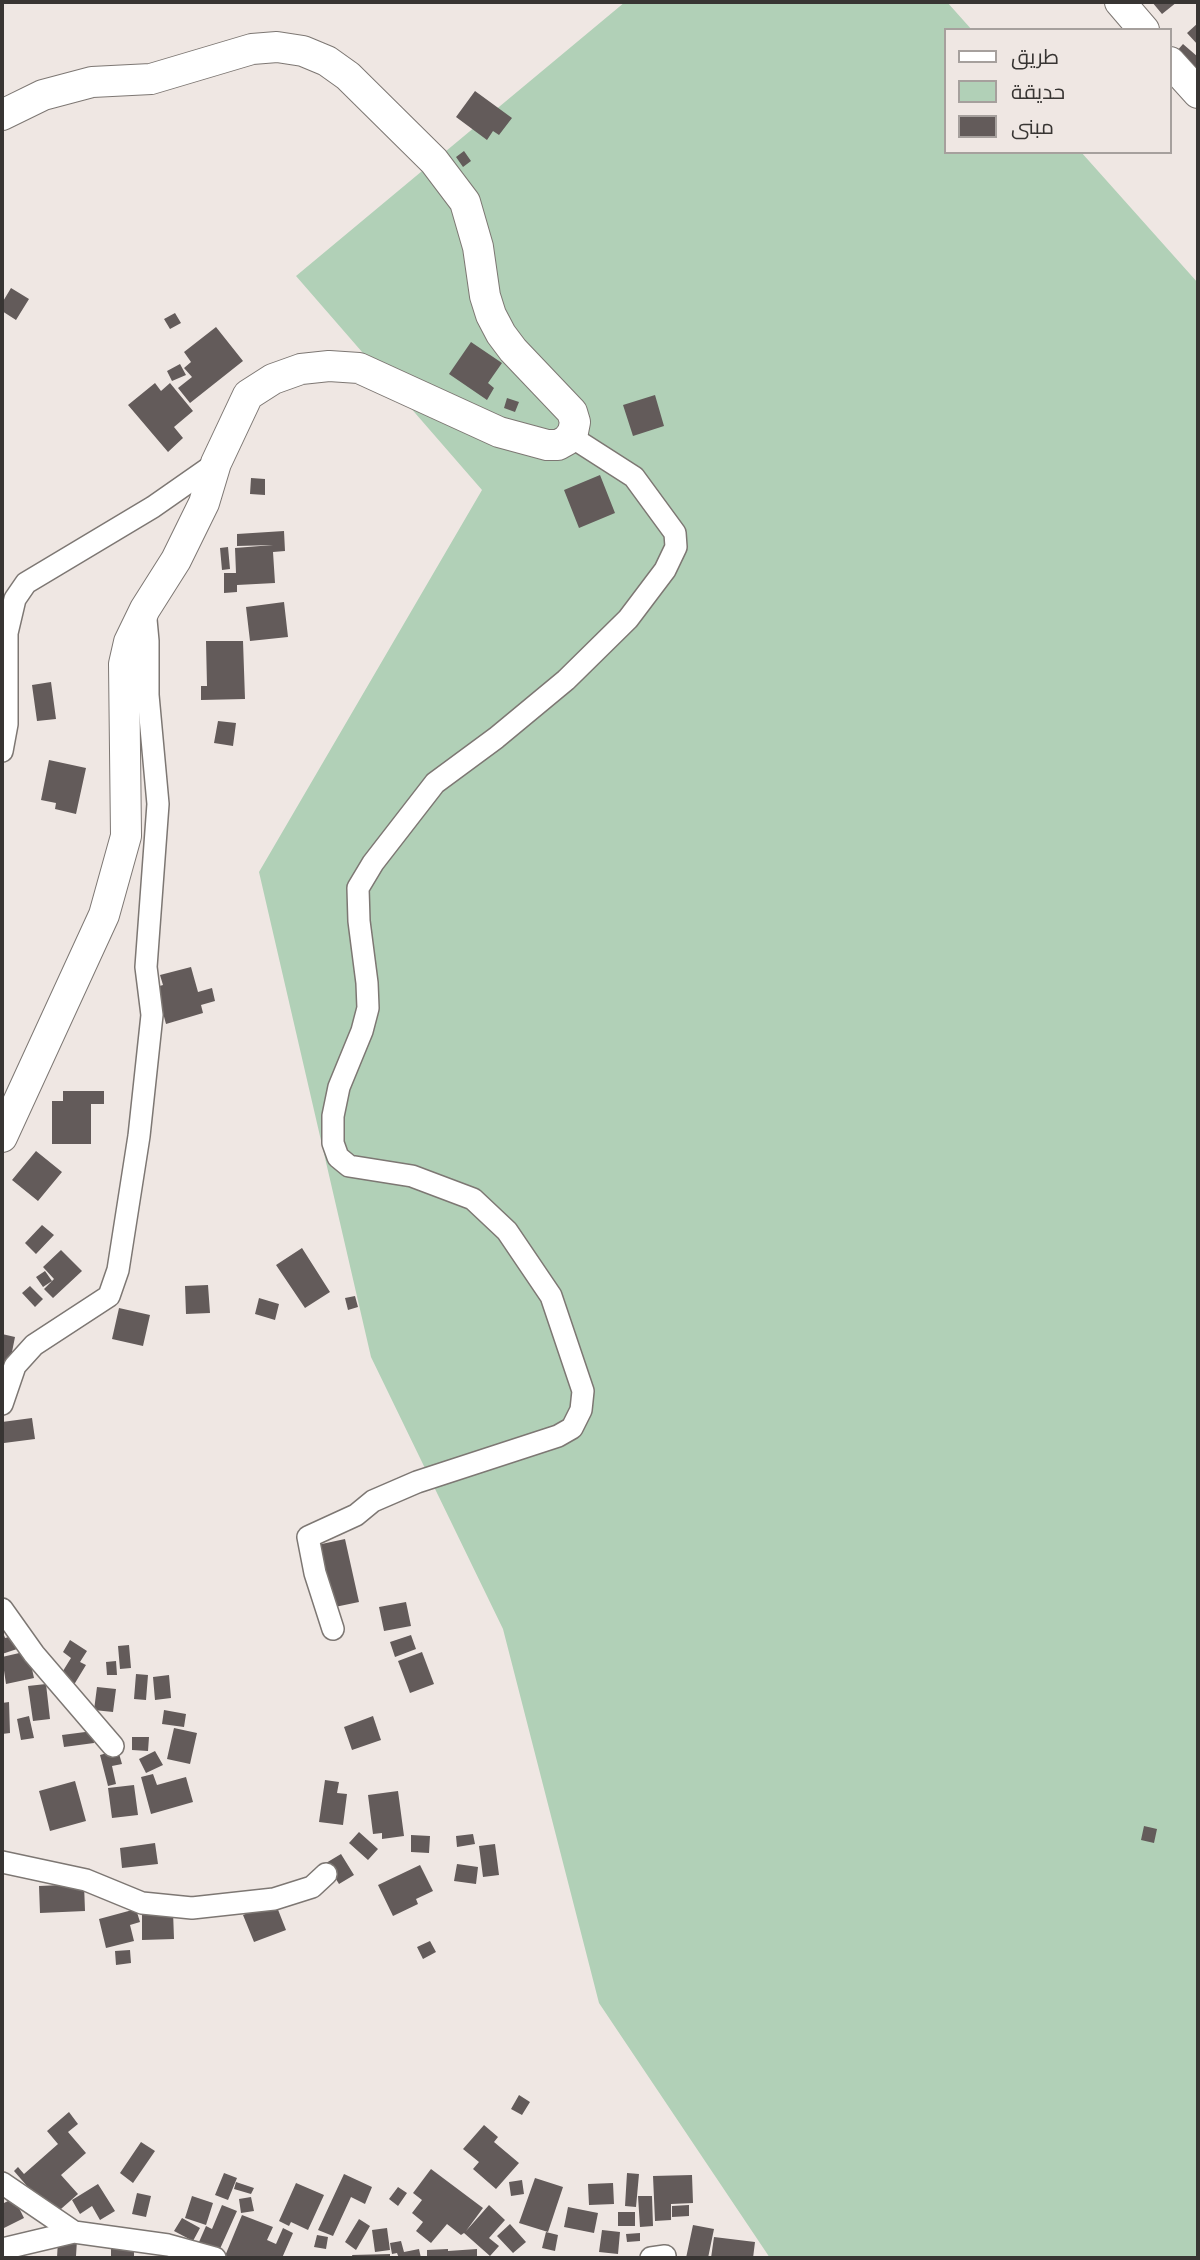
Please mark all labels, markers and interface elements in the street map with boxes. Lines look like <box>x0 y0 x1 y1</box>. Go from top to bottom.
legend <box>944 28 1172 154</box>
text: طريق <box>1011 44 1059 69</box>
text: حديقة <box>1011 79 1065 104</box>
text: مبنى <box>1011 114 1054 139</box>

